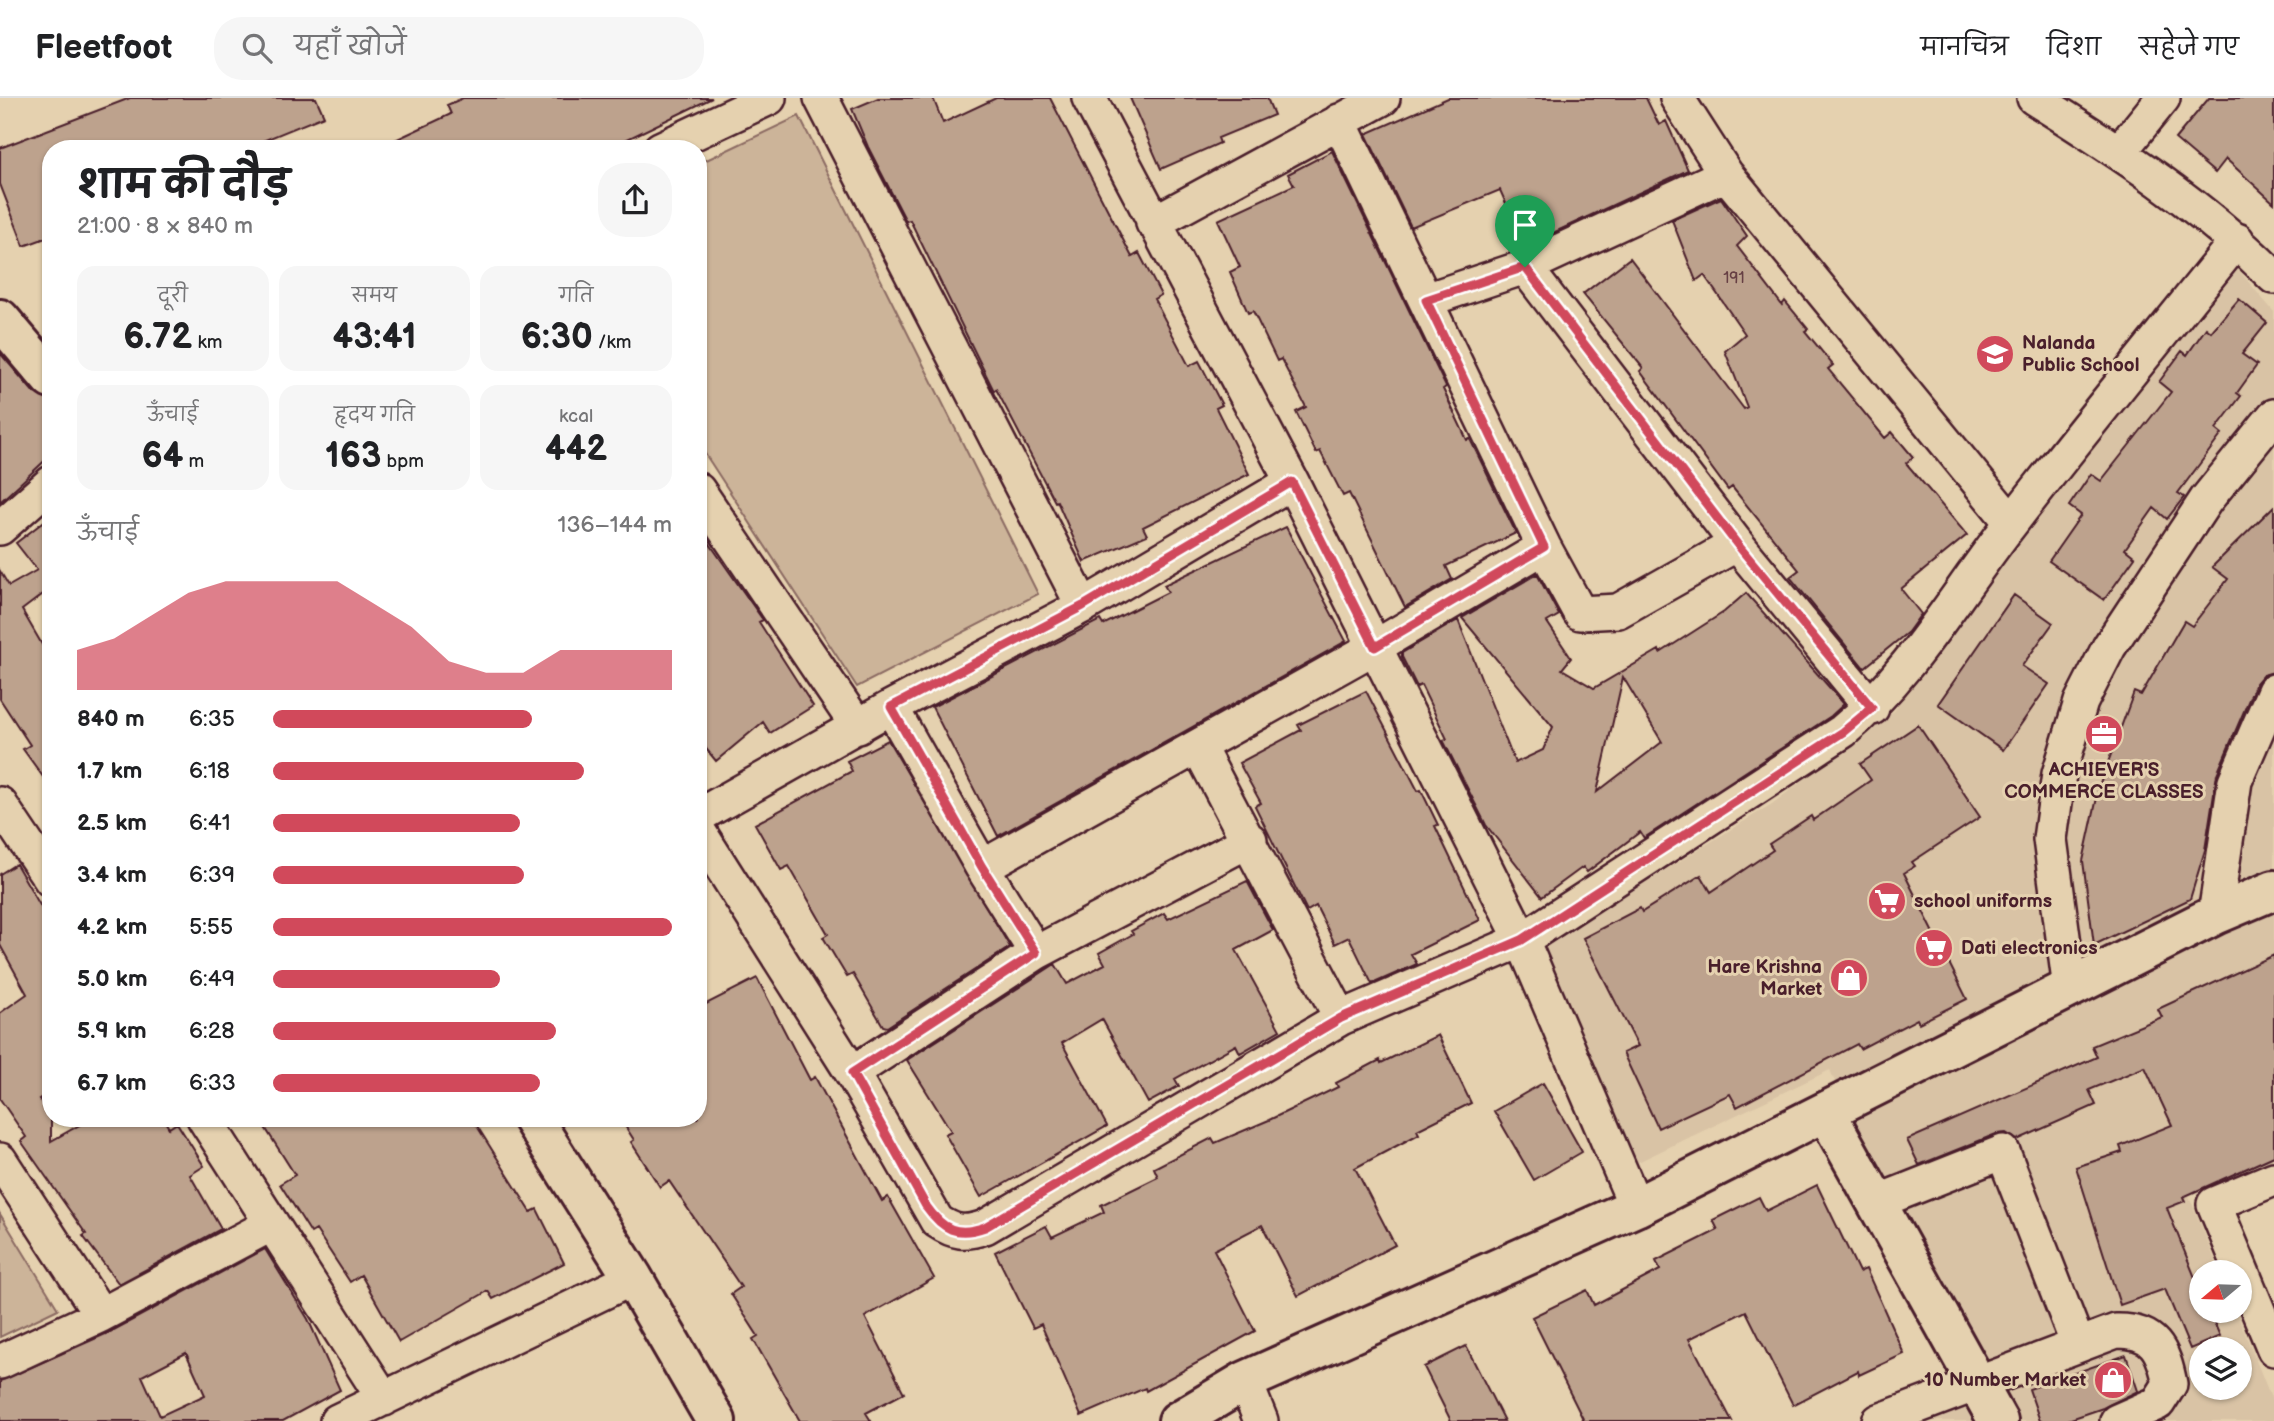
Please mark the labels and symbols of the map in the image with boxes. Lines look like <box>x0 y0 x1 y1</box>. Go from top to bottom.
pin <box>1495 195 1555 267</box>
house number: 191 <box>1723 269 1745 288</box>
place label: Nalanda Public School <box>2022 332 2139 377</box>
school or university icon: Nalanda Public School <box>1974 333 2016 375</box>
office icon: ACHIEVER'S COMMERCE CLASSES <box>2083 713 2125 755</box>
place label: ACHIEVER'S COMMERCE CLASSES <box>2004 759 2204 804</box>
supermarket icon: school uniforms <box>1866 880 1908 922</box>
place label: school uniforms <box>1914 890 2052 913</box>
supermarket icon: Dati electronics <box>1913 927 1955 969</box>
place label: Dati electronics <box>1961 937 2098 960</box>
place label: Hare Krishna Market <box>1707 956 1823 1001</box>
shop icon: Hare Krishna Market <box>1828 957 1870 999</box>
north arrow <box>2189 1260 2252 1323</box>
shop icon: 10 Number Market <box>2092 1359 2134 1401</box>
place label: 10 Number Market <box>1924 1369 2087 1392</box>

